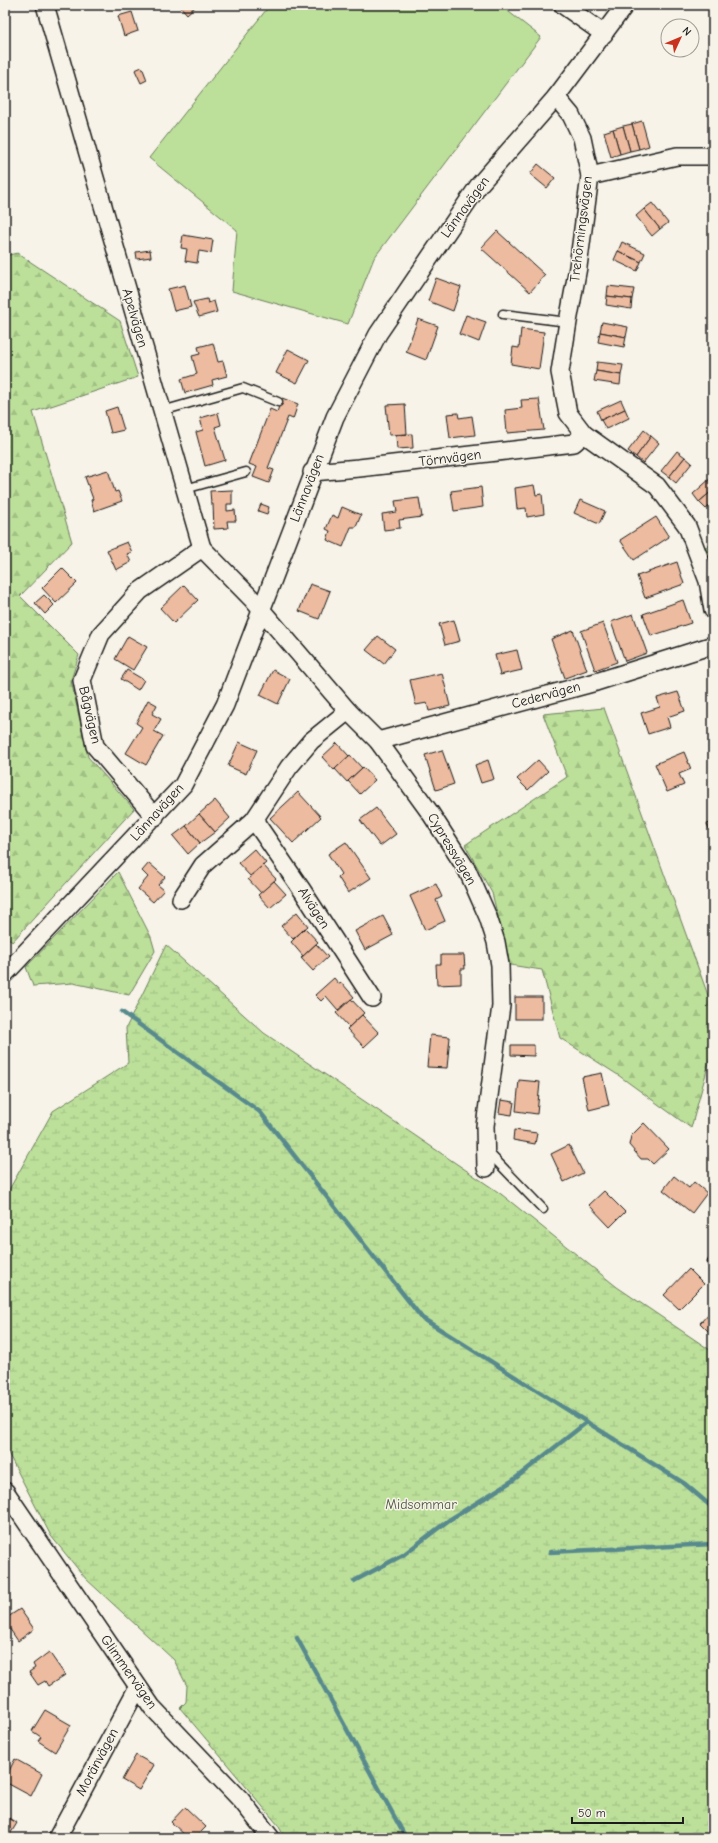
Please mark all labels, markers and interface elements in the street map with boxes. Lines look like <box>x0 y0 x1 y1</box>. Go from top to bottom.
north arrow <box>660 18 700 58</box>
text: N <box>680 24 694 39</box>
street label: Lännavägen <box>437 173 493 241</box>
street label: Trehörningsvägen <box>566 175 596 283</box>
street label: Apelvägen <box>118 287 152 349</box>
street label: Törnvägen <box>418 446 482 470</box>
street label: Lännavägen <box>286 451 328 525</box>
street label: Cedervägen <box>510 678 582 712</box>
street label: Bågvägen <box>75 685 105 745</box>
street label: Lännavägen <box>127 780 187 844</box>
street label: Cypressvägen <box>424 810 480 888</box>
street label: Alvägen <box>294 884 334 932</box>
park label: Midsommar <box>385 1496 457 1513</box>
street label: Glimmervägen <box>97 1632 161 1712</box>
street label: Moränvägen <box>72 1725 122 1799</box>
scale bar <box>572 1799 683 1825</box>
text: 50 m <box>578 1806 606 1820</box>

